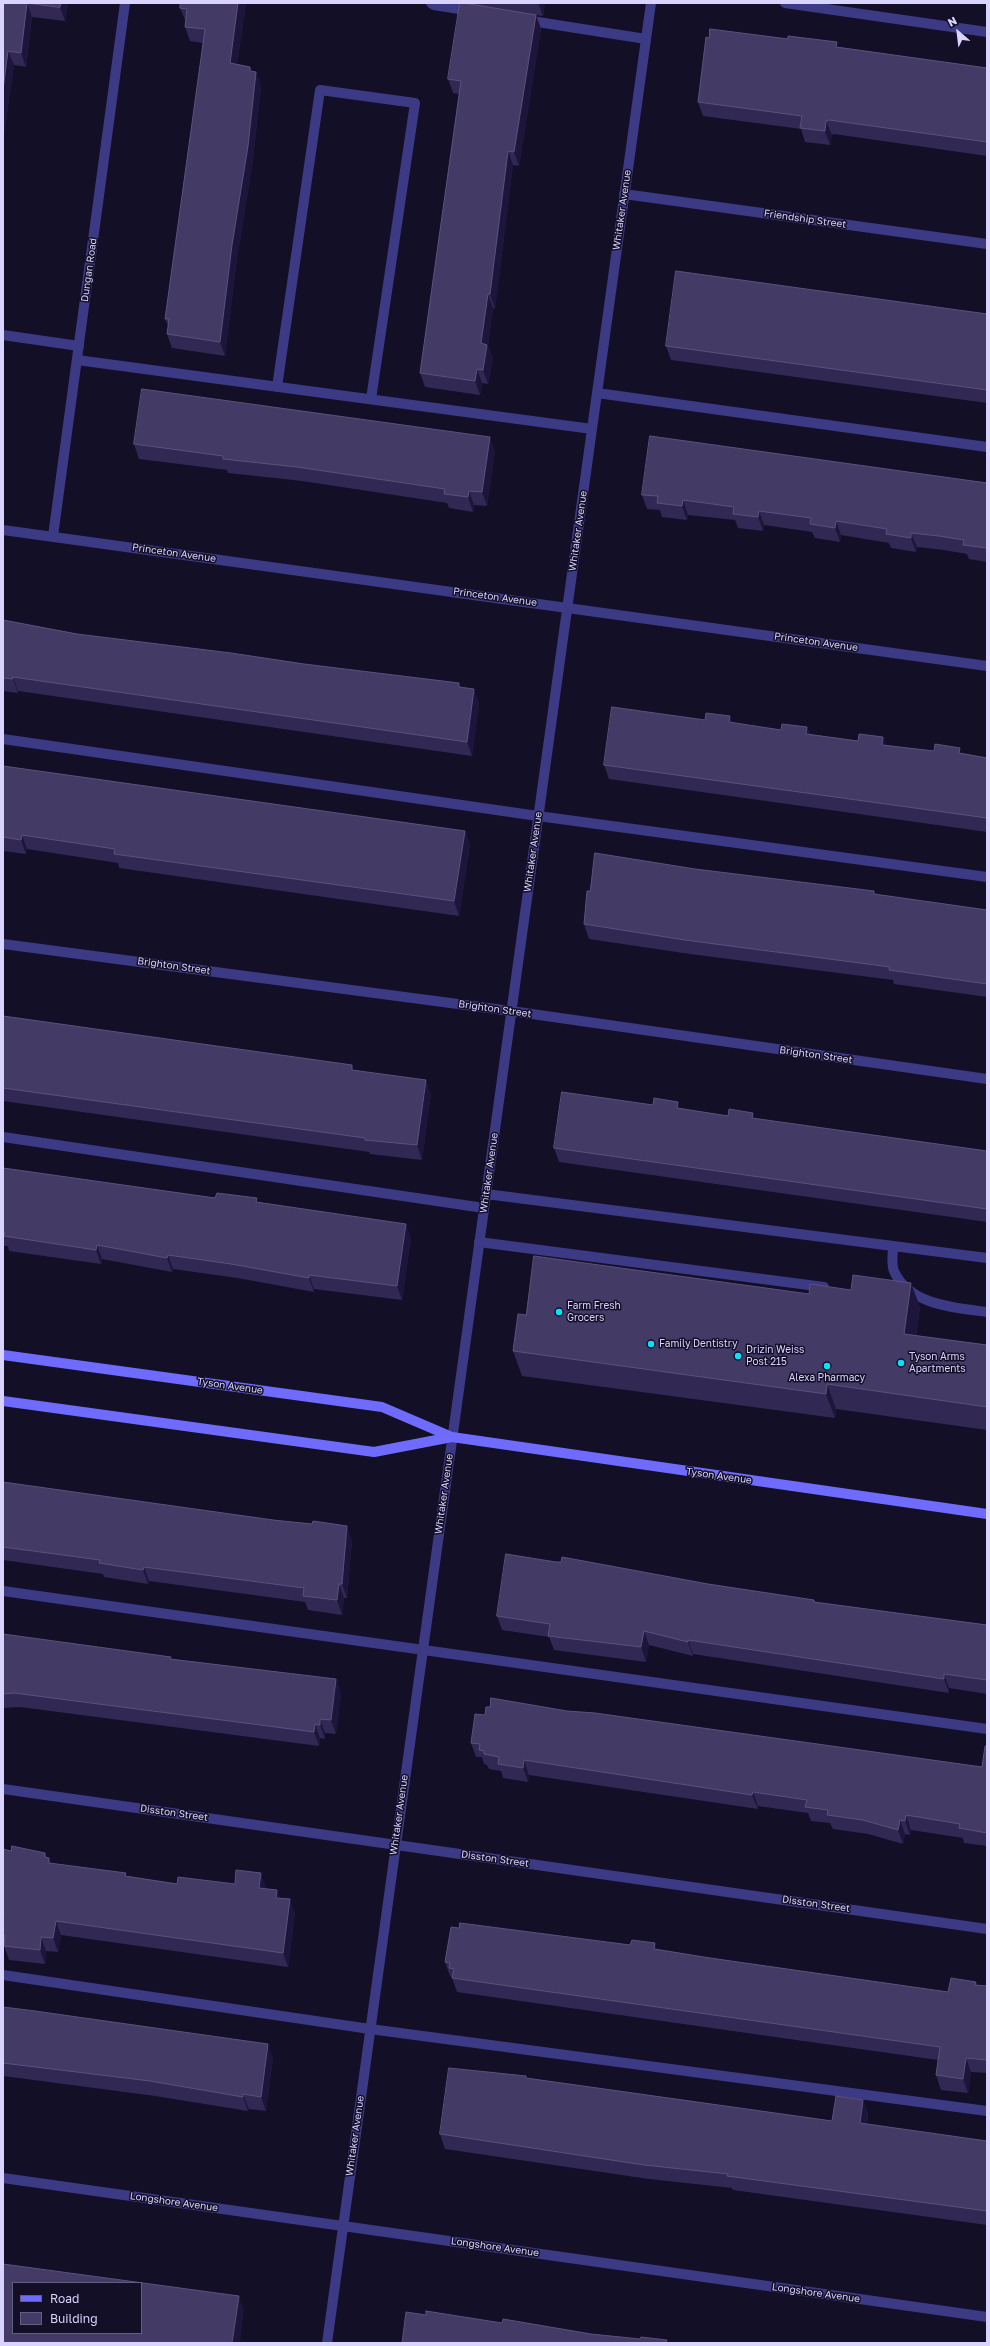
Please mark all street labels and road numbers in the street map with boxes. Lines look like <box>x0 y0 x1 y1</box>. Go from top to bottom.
street label: Whitaker Avenue <box>610 169 634 251</box>
street label: Friendship Street <box>763 207 847 231</box>
street label: Dungan Road <box>79 237 99 303</box>
street label: Whitaker Avenue <box>566 490 590 572</box>
street label: Princeton Avenue <box>131 541 217 565</box>
street label: Princeton Avenue <box>452 585 538 609</box>
street label: Princeton Avenue <box>773 630 859 654</box>
street label: Whitaker Avenue <box>521 811 545 893</box>
street label: Brighton Street <box>137 955 211 977</box>
street label: Brighton Street <box>458 998 532 1020</box>
street label: Brighton Street <box>779 1044 853 1066</box>
street label: Whitaker Avenue <box>477 1132 501 1214</box>
street label: Tyson Avenue <box>196 1375 264 1397</box>
street label: Whitaker Avenue <box>432 1453 456 1535</box>
street label: Tyson Avenue <box>685 1465 753 1487</box>
street label: Whitaker Avenue <box>387 1774 411 1856</box>
street label: Disston Street <box>139 1802 209 1824</box>
street label: Disston Street <box>460 1848 530 1870</box>
street label: Disston Street <box>781 1893 851 1915</box>
street label: Whitaker Avenue <box>343 2095 367 2177</box>
street label: Longshore Avenue <box>129 2190 219 2214</box>
street label: Longshore Avenue <box>450 2235 540 2259</box>
street label: Longshore Avenue <box>771 2281 861 2305</box>

